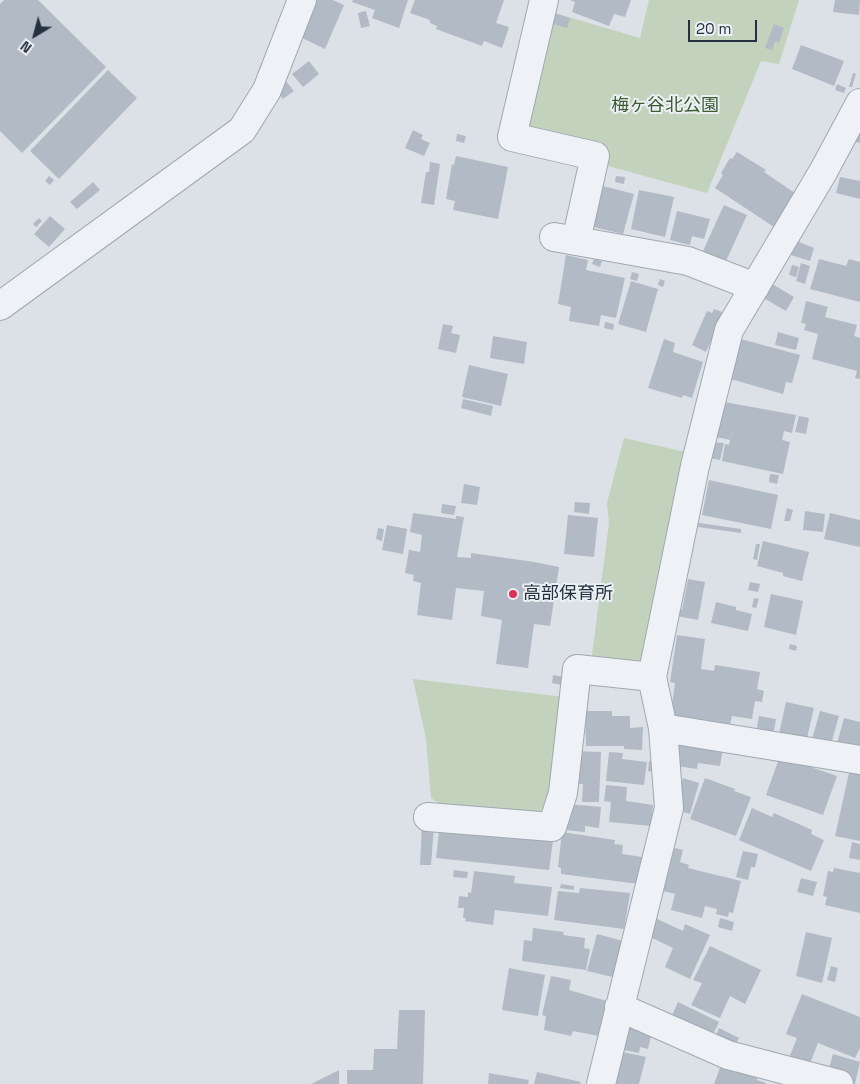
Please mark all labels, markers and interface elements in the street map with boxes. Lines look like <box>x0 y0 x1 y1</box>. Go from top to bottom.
north arrow <box>10 10 60 60</box>
scale bar <box>690 10 759 42</box>
text: 20 m <box>696 19 731 38</box>
text: N <box>17 37 35 57</box>
park label: 梅ヶ谷北公園 <box>611 95 719 117</box>
place label: 高部保育所 <box>523 583 613 605</box>
marker: 高部保育所 <box>507 588 519 600</box>

